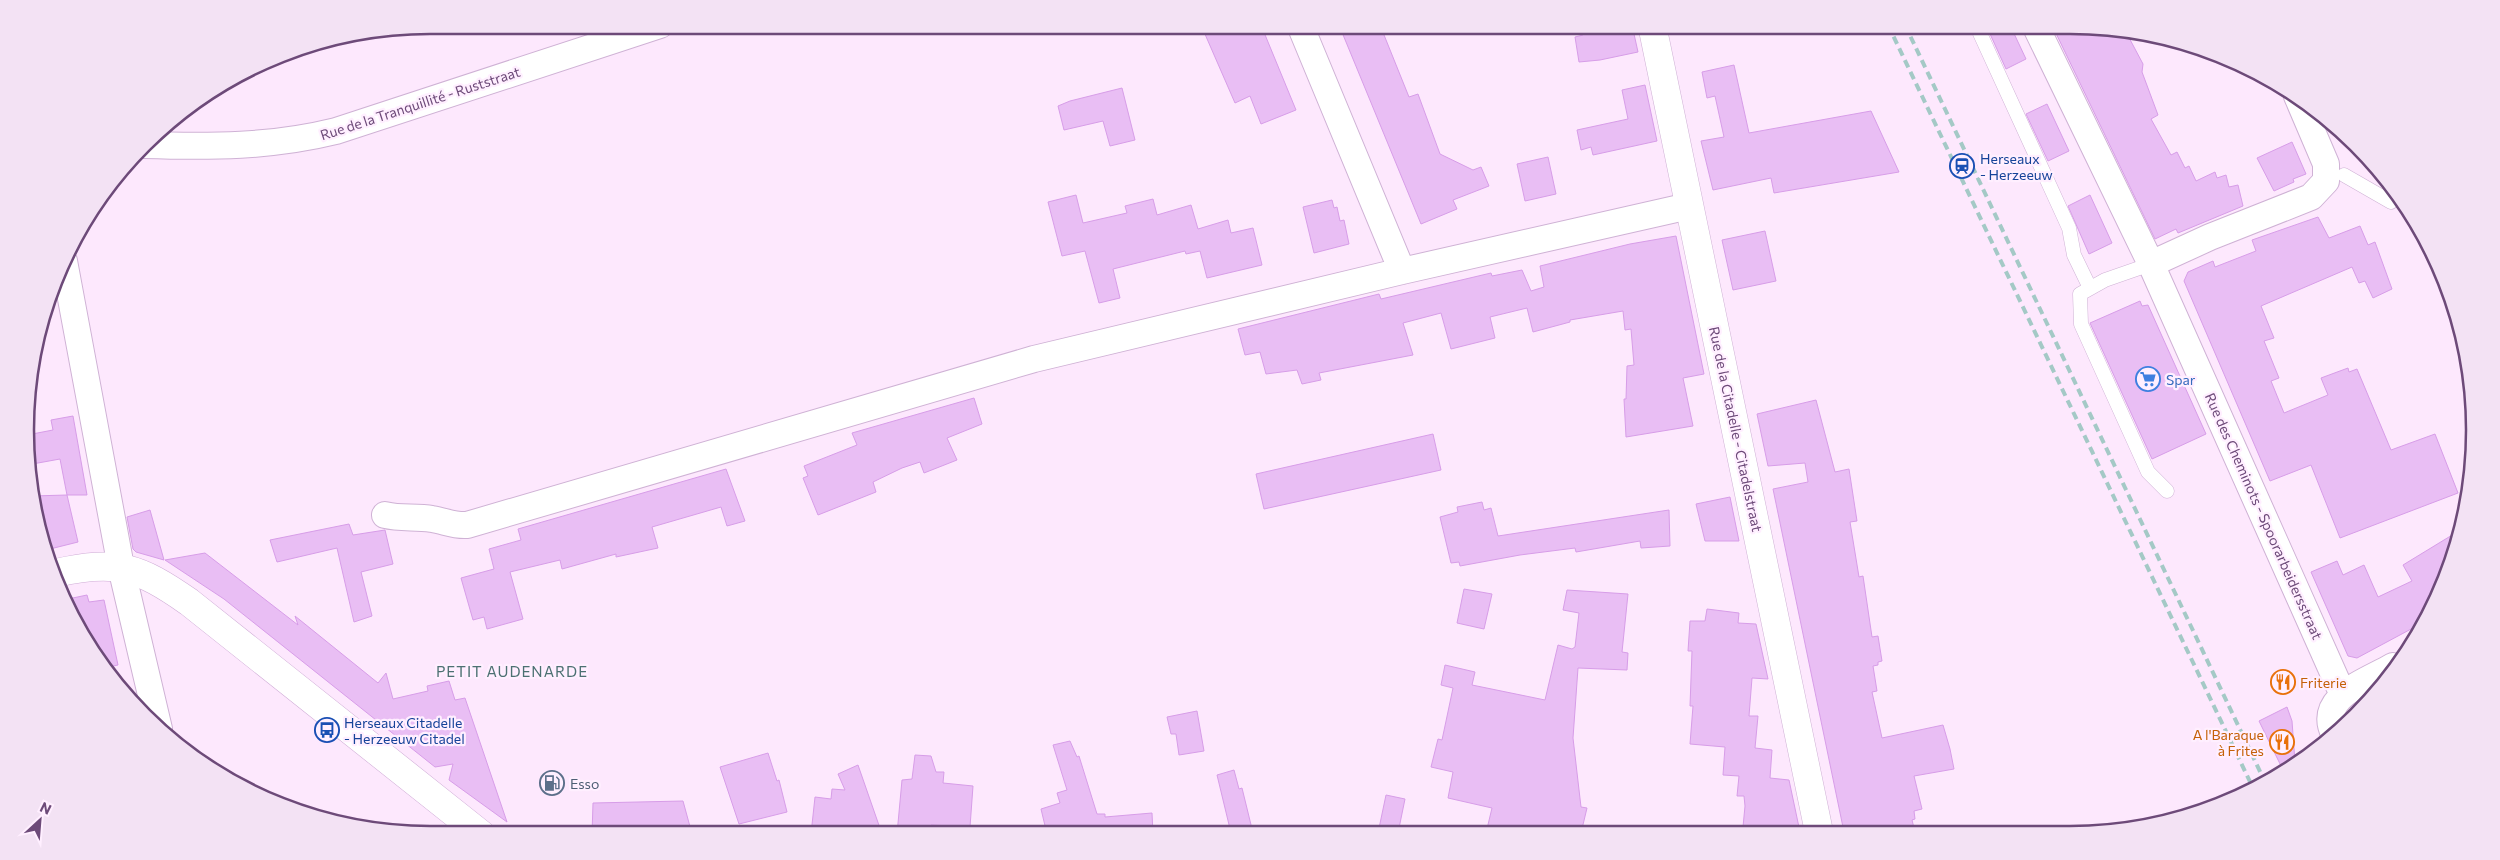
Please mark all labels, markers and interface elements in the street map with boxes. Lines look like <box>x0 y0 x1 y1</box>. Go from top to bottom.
street label: Rue de la Tranquillité - Ruststraat <box>318 63 522 143</box>
place label: Herseaux - Herzeeuw <box>1980 150 2053 183</box>
station icon: Herseaux - Herzeeuw <box>1949 153 1975 179</box>
street label: Rue de la Citadelle - Citadelstraat <box>1706 325 1766 534</box>
supermarket icon: Spar <box>2135 366 2161 392</box>
place label: Spar <box>2166 371 2196 388</box>
street label: Rue des Cheminots - Spoorarbeidersstraat <box>2202 390 2326 642</box>
district label: PETIT AUDENARDE <box>436 662 588 680</box>
restaurant icon: Friterie <box>2270 669 2296 695</box>
place label: Friterie <box>2300 674 2347 691</box>
place label: Herseaux Citadelle - Herzeeuw Citadel <box>344 714 465 747</box>
bus stop icon: Herseaux Citadelle - Herzeeuw Citadel <box>314 717 340 743</box>
place label: A l'Baraque à Frites <box>2193 726 2264 759</box>
restaurant icon: A l'Baraque à Frites <box>2269 729 2295 755</box>
fuel station icon: Esso <box>539 770 565 796</box>
place label: Esso <box>570 775 599 792</box>
north arrow <box>15 795 65 845</box>
text: N <box>37 798 54 818</box>

